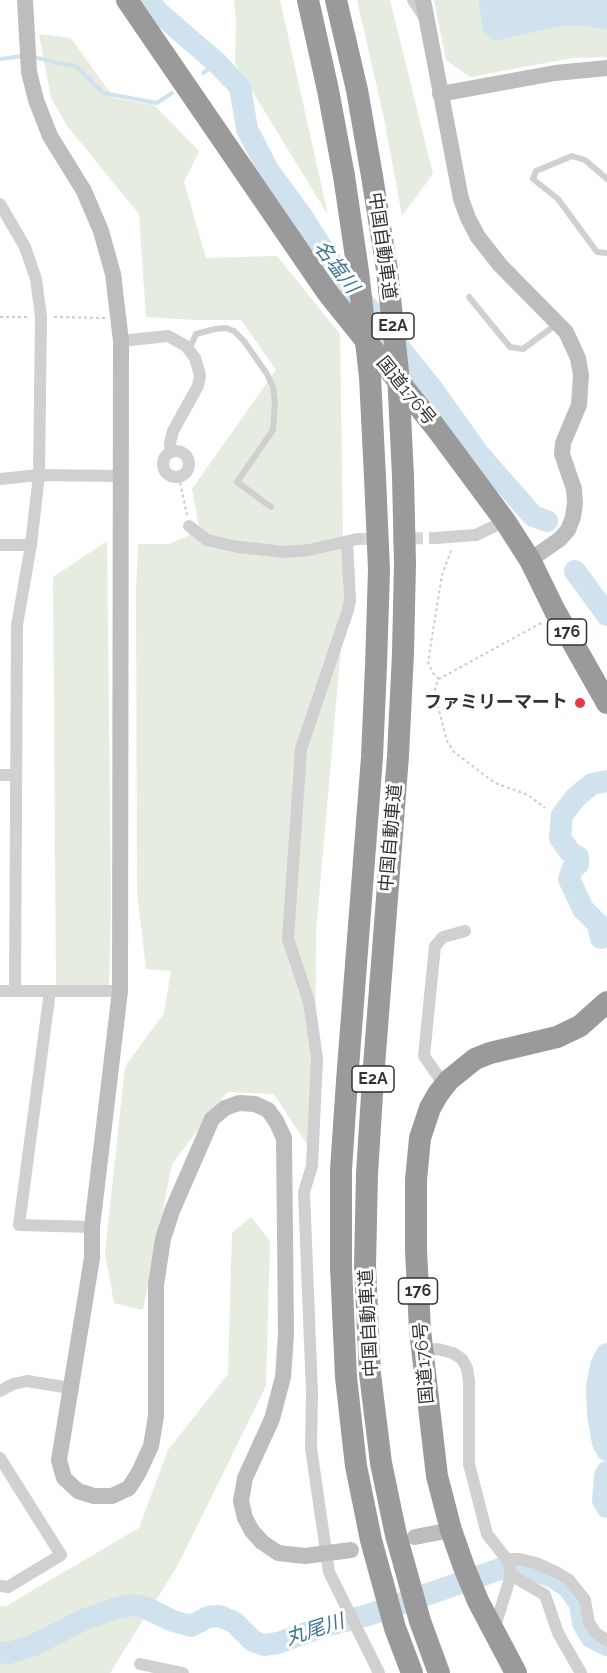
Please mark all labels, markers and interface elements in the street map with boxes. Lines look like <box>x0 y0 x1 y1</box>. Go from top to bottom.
street label: 中国自動車道 <box>364 191 400 301</box>
water label: 名塩川 <box>308 236 364 298</box>
road number: E2A <box>372 313 414 339</box>
street label: 国道176号 <box>372 352 440 430</box>
road number: 176 <box>548 619 586 645</box>
place label: ファミリーマート <box>424 692 568 714</box>
marker: ファミリーマート <box>573 696 587 710</box>
street label: 中国自動車道 <box>376 783 406 893</box>
road number: E2A <box>352 1066 394 1092</box>
street label: 中国自動車道 <box>355 1269 383 1377</box>
road number: 176 <box>398 1278 438 1304</box>
street label: 国道176号 <box>410 1321 438 1405</box>
water label: 丸尾川 <box>283 1609 347 1651</box>

